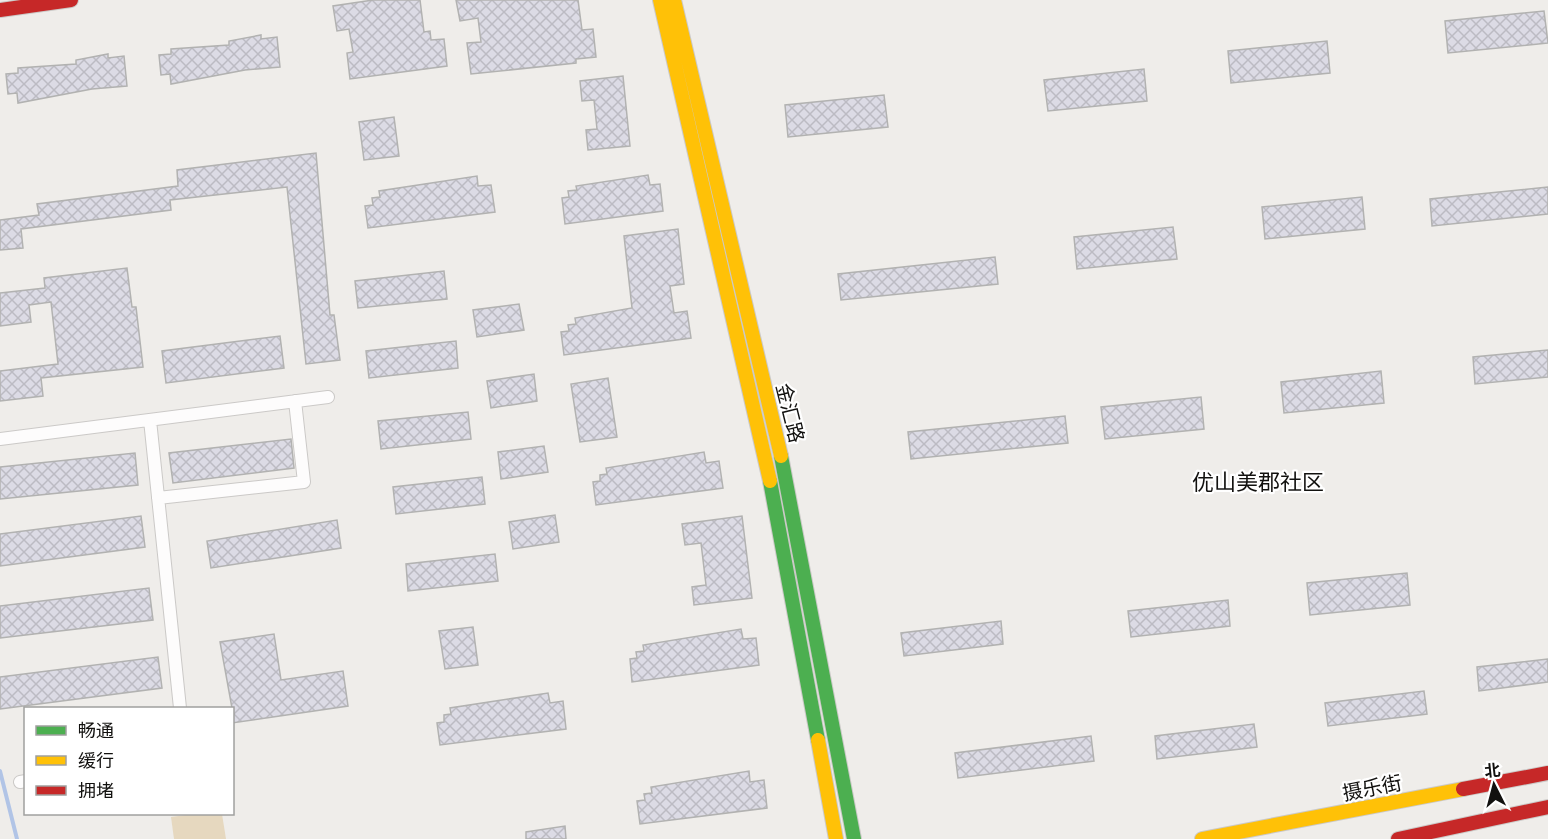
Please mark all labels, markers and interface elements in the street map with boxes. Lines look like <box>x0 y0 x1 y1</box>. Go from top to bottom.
street label: 金汇路 <box>770 381 810 445</box>
district label: 优山美郡社区 <box>1192 468 1324 496</box>
legend <box>24 707 234 815</box>
text: 畅通 <box>78 719 114 742</box>
text: 缓行 <box>78 749 114 772</box>
north arrow <box>1464 755 1524 815</box>
text: 北 <box>1483 759 1502 782</box>
street label: 摄乐街 <box>1340 770 1404 806</box>
text: 拥堵 <box>78 779 114 802</box>

